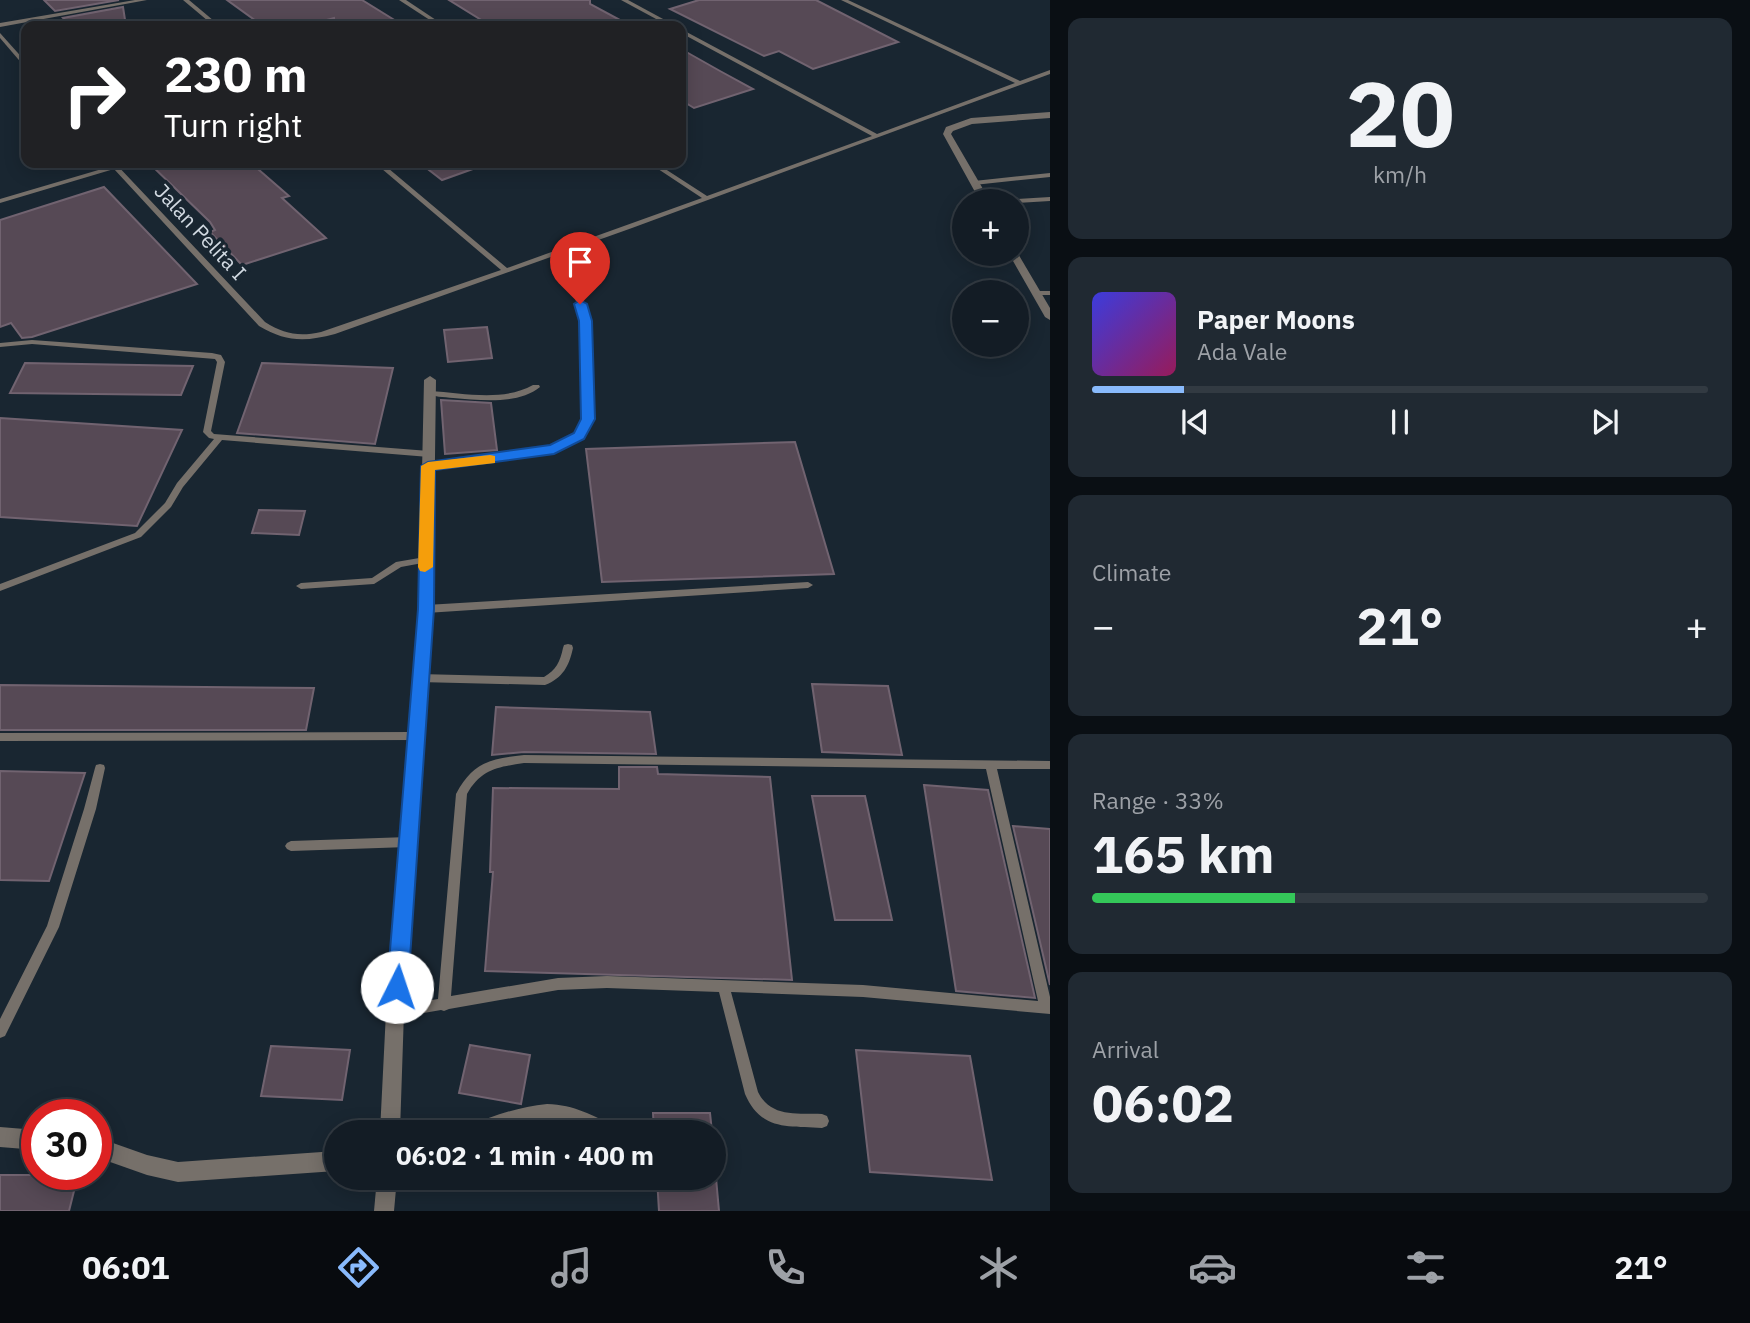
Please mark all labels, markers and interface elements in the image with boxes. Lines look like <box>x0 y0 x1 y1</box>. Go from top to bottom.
text: 230 m <box>164 42 308 105</box>
icon: right <box>49 49 140 140</box>
text: 20 <box>1345 54 1455 172</box>
text: Turn right <box>164 104 302 146</box>
text: km/h <box>1373 159 1427 189</box>
street label: Jalan Pelita I <box>149 177 253 286</box>
map controls <box>952 189 1029 357</box>
button: + <box>952 189 1029 266</box>
pin <box>550 232 610 304</box>
icon: arrive <box>561 243 599 281</box>
button: − <box>952 280 1029 357</box>
text: Paper Moons <box>1197 302 1355 336</box>
text: Ada Vale <box>1197 336 1287 366</box>
icon: previous <box>1176 403 1214 441</box>
icon: pause <box>1381 403 1419 441</box>
icon: next <box>1586 403 1624 441</box>
text: Climate <box>1092 557 1171 587</box>
text: 21° <box>1357 592 1443 659</box>
text: − <box>1092 601 1115 650</box>
text: + <box>1685 601 1708 650</box>
text: Range · 33% <box>1092 785 1224 815</box>
text: 165 km <box>1092 820 1274 887</box>
position arrow <box>360 950 434 1024</box>
text: Arrival <box>1092 1034 1159 1064</box>
text: 06:02 <box>1092 1069 1234 1136</box>
speed limit sign: 30 <box>21 1099 112 1190</box>
text: 06:02 · 1 min · 400 m <box>396 1138 654 1172</box>
icon: directions <box>334 1243 383 1292</box>
icon: music <box>547 1243 596 1292</box>
icon: phone <box>761 1243 810 1292</box>
icon: climate <box>974 1243 1023 1292</box>
icon: car <box>1188 1243 1237 1292</box>
icon: filters <box>1401 1243 1450 1292</box>
text: 06:01 <box>82 1246 170 1288</box>
text: 21° <box>1614 1246 1668 1288</box>

